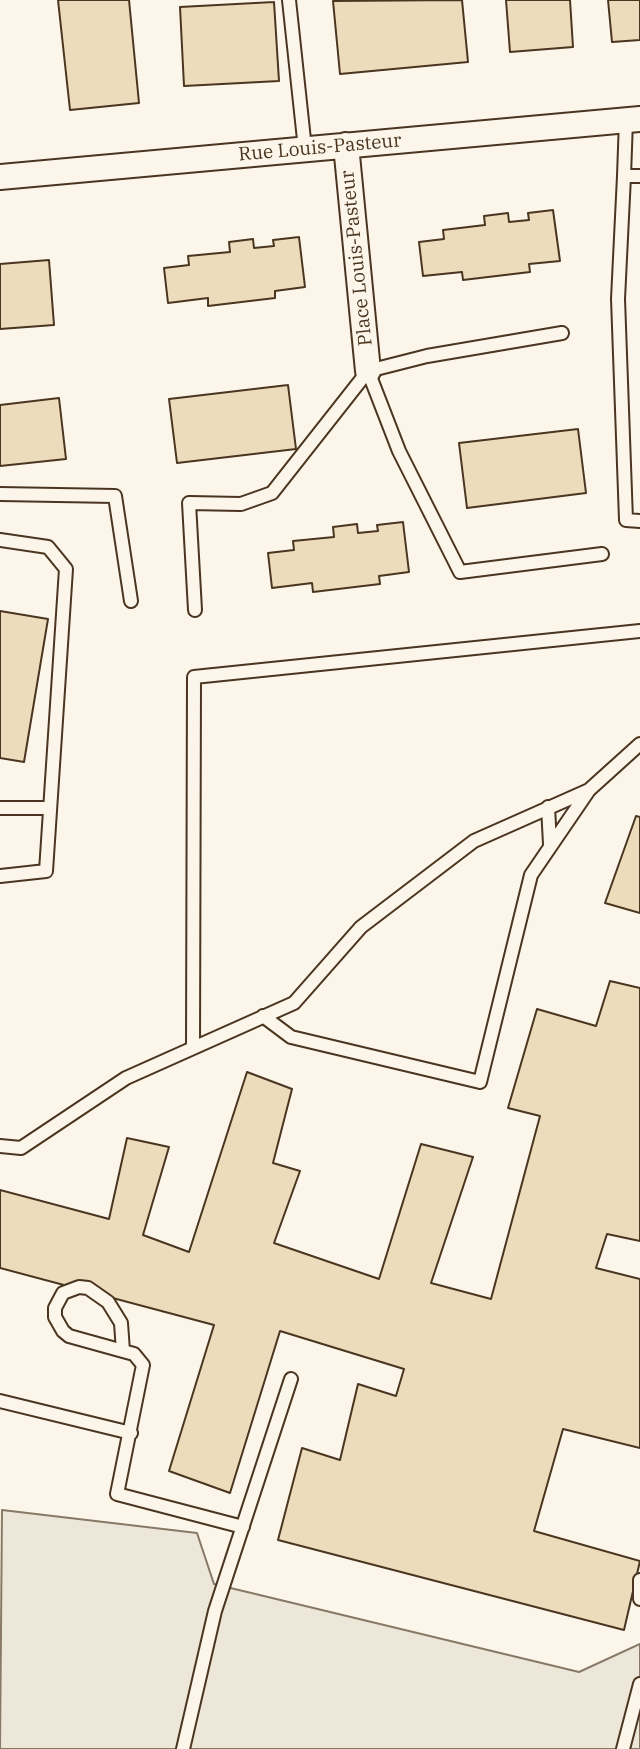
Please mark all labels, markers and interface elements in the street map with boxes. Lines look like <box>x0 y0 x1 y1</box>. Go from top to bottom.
street label: Rue Louis-Pasteur <box>238 130 402 166</box>
street label: Place Louis-Pasteur <box>336 169 378 347</box>

